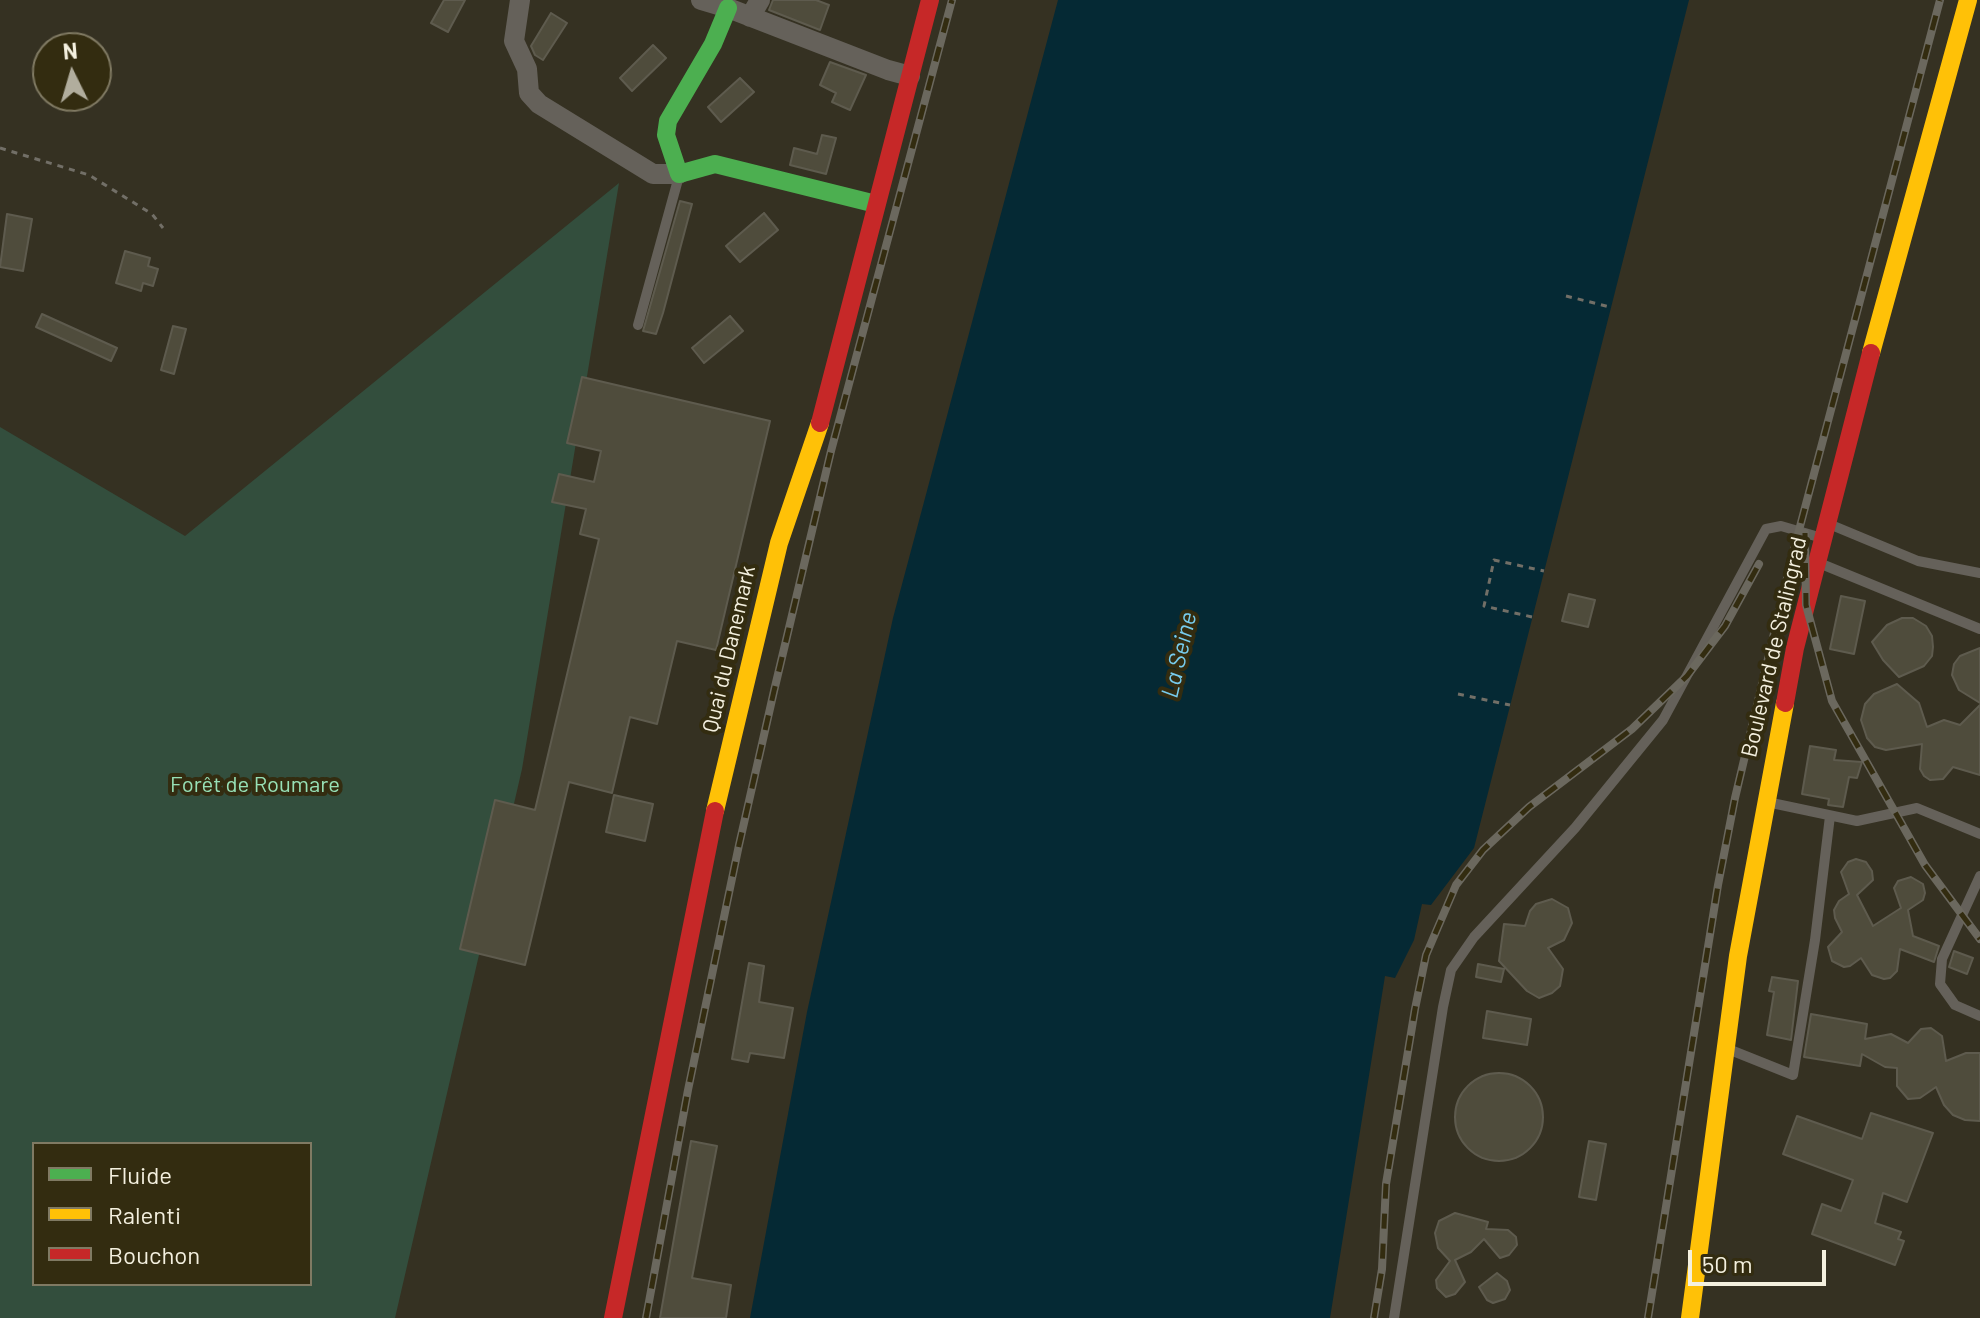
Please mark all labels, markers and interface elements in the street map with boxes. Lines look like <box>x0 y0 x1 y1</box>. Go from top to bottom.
north arrow <box>32 32 112 112</box>
text: N <box>62 36 79 64</box>
street label: Boulevard de Stalingrad <box>1736 534 1812 760</box>
street label: Quai du Danemark <box>697 563 761 735</box>
water label: La Seine <box>1155 609 1203 701</box>
park label: Forêt de Roumare <box>170 772 340 798</box>
legend <box>32 1142 312 1286</box>
text: Fluide <box>108 1160 172 1189</box>
text: Ralenti <box>108 1200 181 1229</box>
scale bar <box>1692 1234 1830 1284</box>
text: Bouchon <box>108 1240 200 1269</box>
text: 50 m <box>1702 1249 1753 1278</box>

